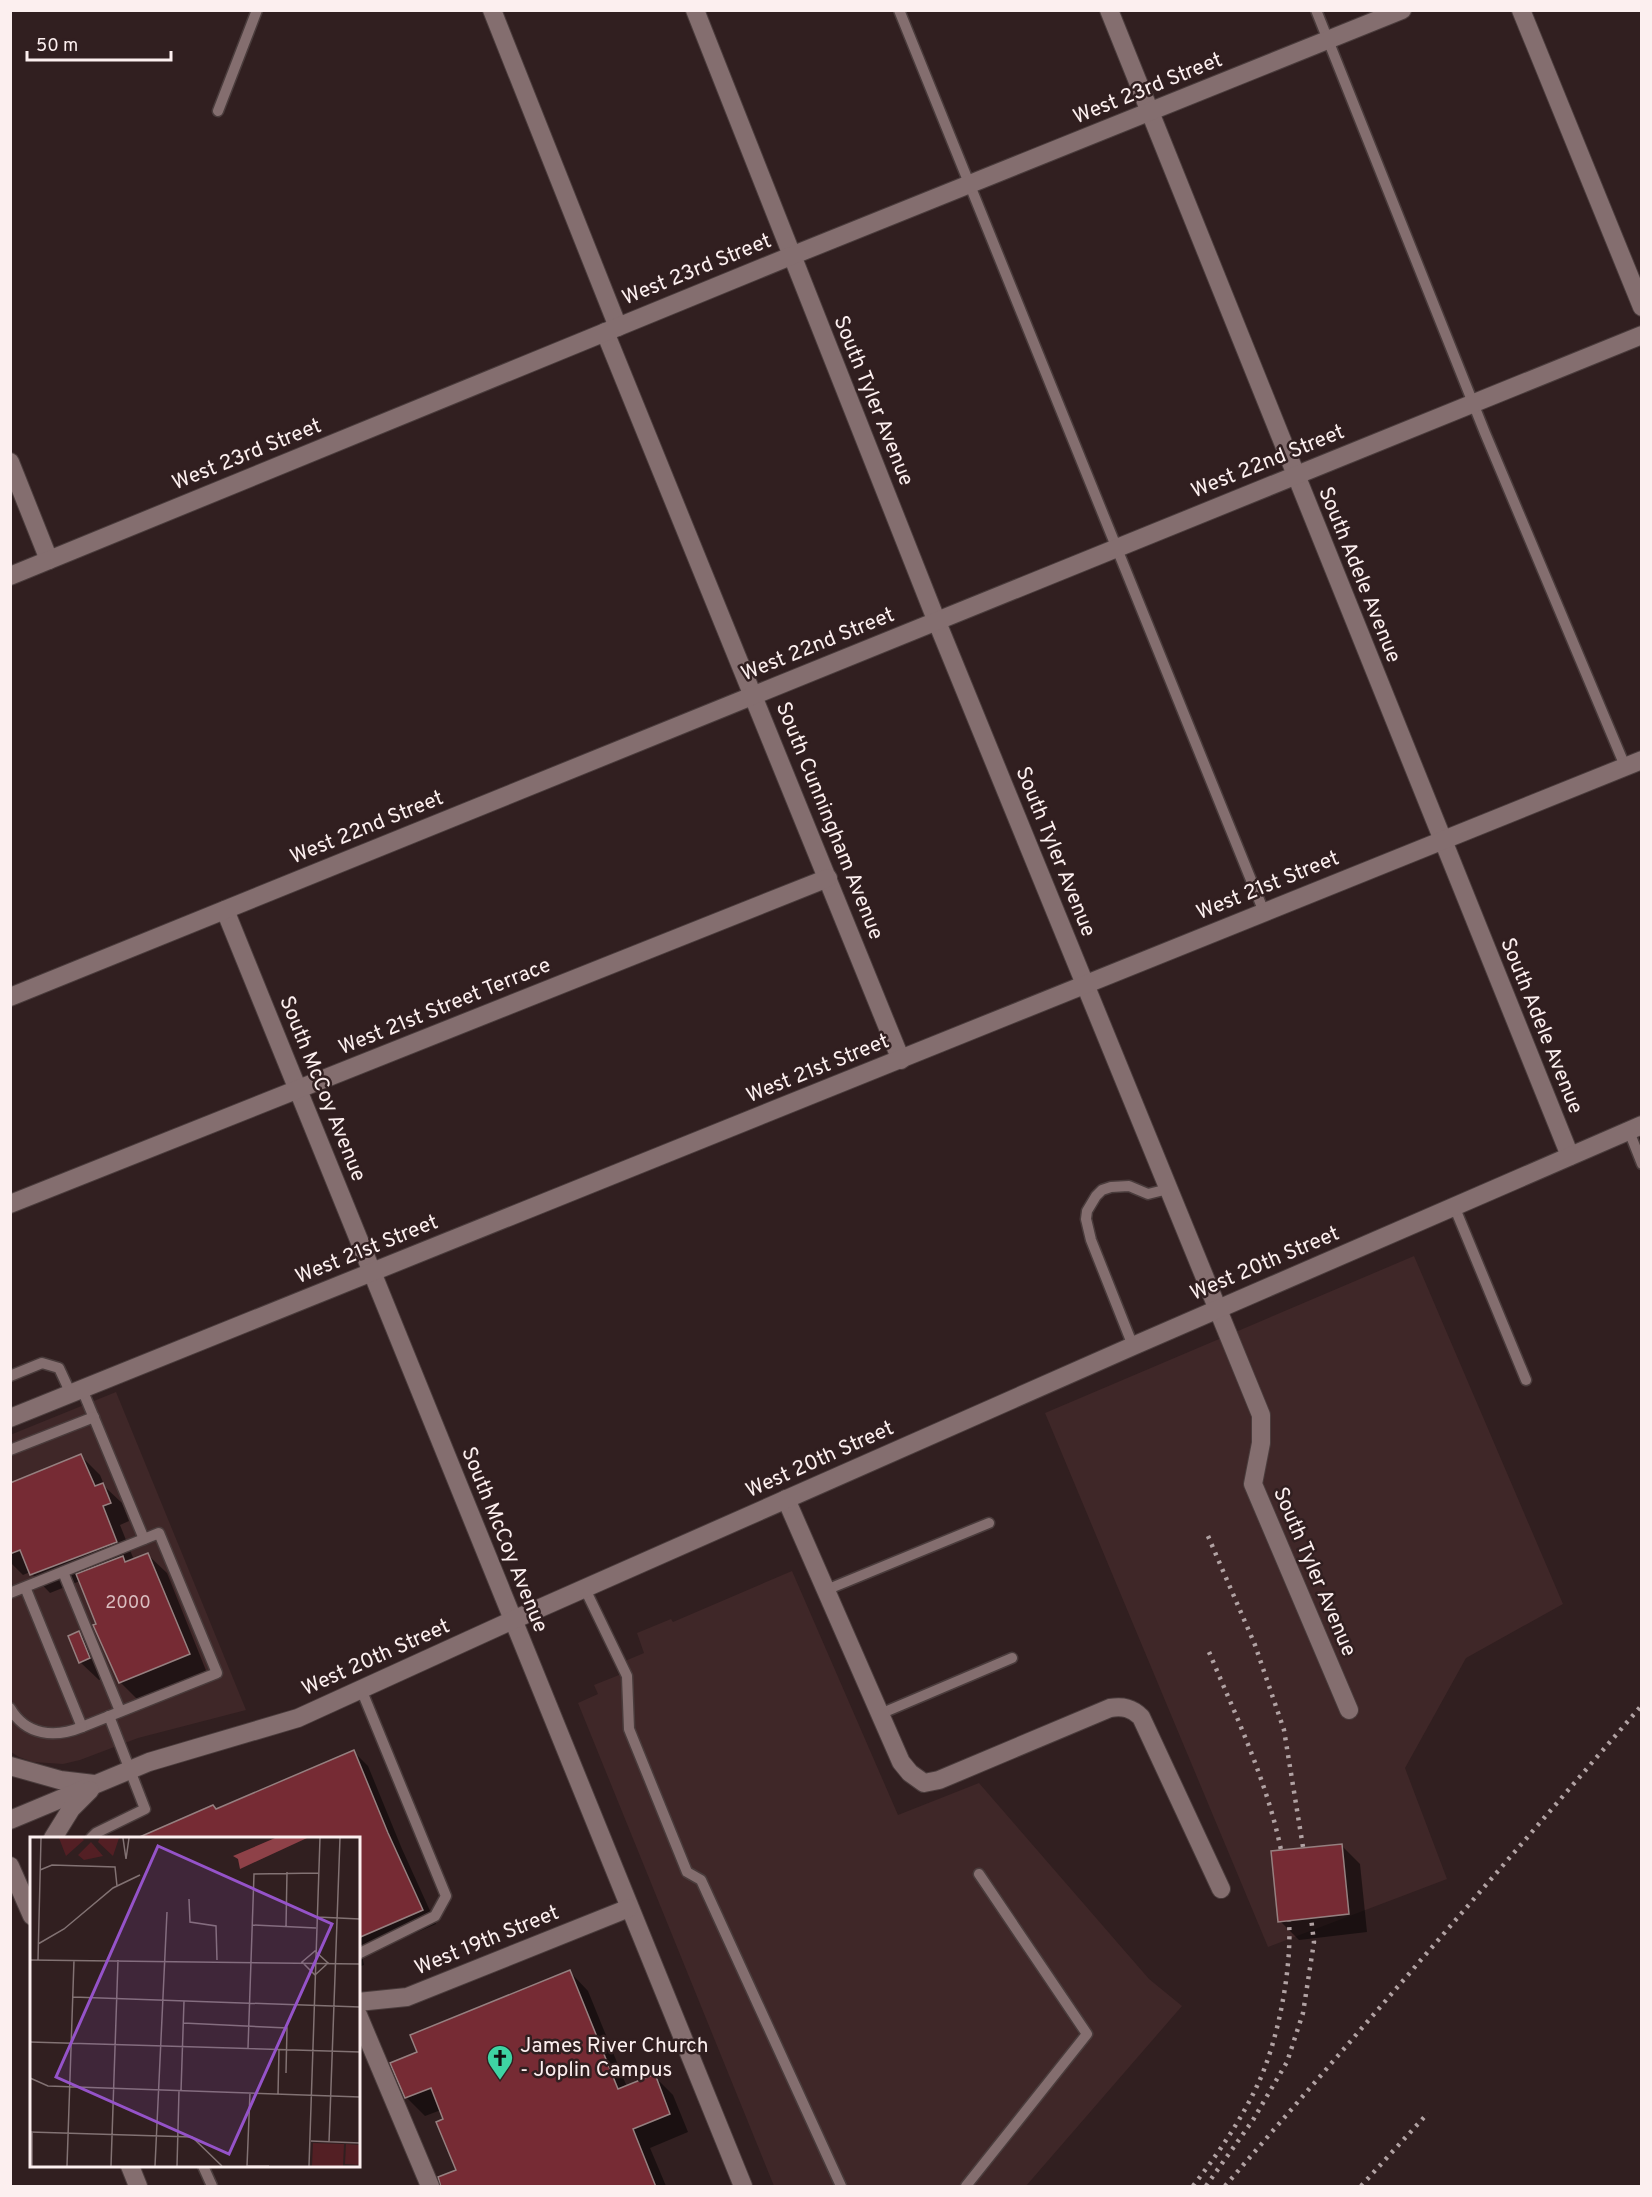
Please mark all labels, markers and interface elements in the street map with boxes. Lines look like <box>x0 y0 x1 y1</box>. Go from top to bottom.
scale bar <box>27 24 171 62</box>
text: 50 m <box>36 35 78 58</box>
street label: West 23rd Street <box>1069 47 1227 131</box>
street label: West 23rd Street <box>618 228 776 312</box>
street label: South Tyler Avenue <box>827 312 919 490</box>
street label: West 23rd Street <box>168 413 326 497</box>
street label: West 22nd Street <box>1187 419 1349 505</box>
street label: South Adele Avenue <box>1311 483 1407 667</box>
street label: West 22nd Street <box>737 602 899 688</box>
street label: South Cunningham Avenue <box>769 698 889 944</box>
street label: South Tyler Avenue <box>1009 763 1101 941</box>
street label: West 22nd Street <box>286 785 448 871</box>
street label: West 21st Street <box>1193 845 1343 927</box>
street label: South Adele Avenue <box>1493 934 1589 1118</box>
street label: West 21st Street Terrace <box>335 952 555 1062</box>
street label: South McCoy Avenue <box>272 992 372 1186</box>
street label: West 21st Street <box>743 1028 893 1110</box>
street label: West 21st Street <box>292 1209 442 1291</box>
street label: West 20th Street <box>1186 1220 1344 1308</box>
street label: West 20th Street <box>742 1415 898 1505</box>
street label: South McCoy Avenue <box>454 1443 554 1637</box>
street label: South Tyler Avenue <box>1266 1483 1362 1661</box>
house number: 2000 <box>105 1592 151 1615</box>
street label: West 20th Street <box>298 1613 454 1703</box>
inset map <box>30 1837 360 2167</box>
street label: West 19th Street <box>411 1900 563 1982</box>
place label: James River Church - Joplin Campus <box>520 2033 709 2084</box>
church icon: James River Church - Joplin Campus <box>485 2043 515 2081</box>

